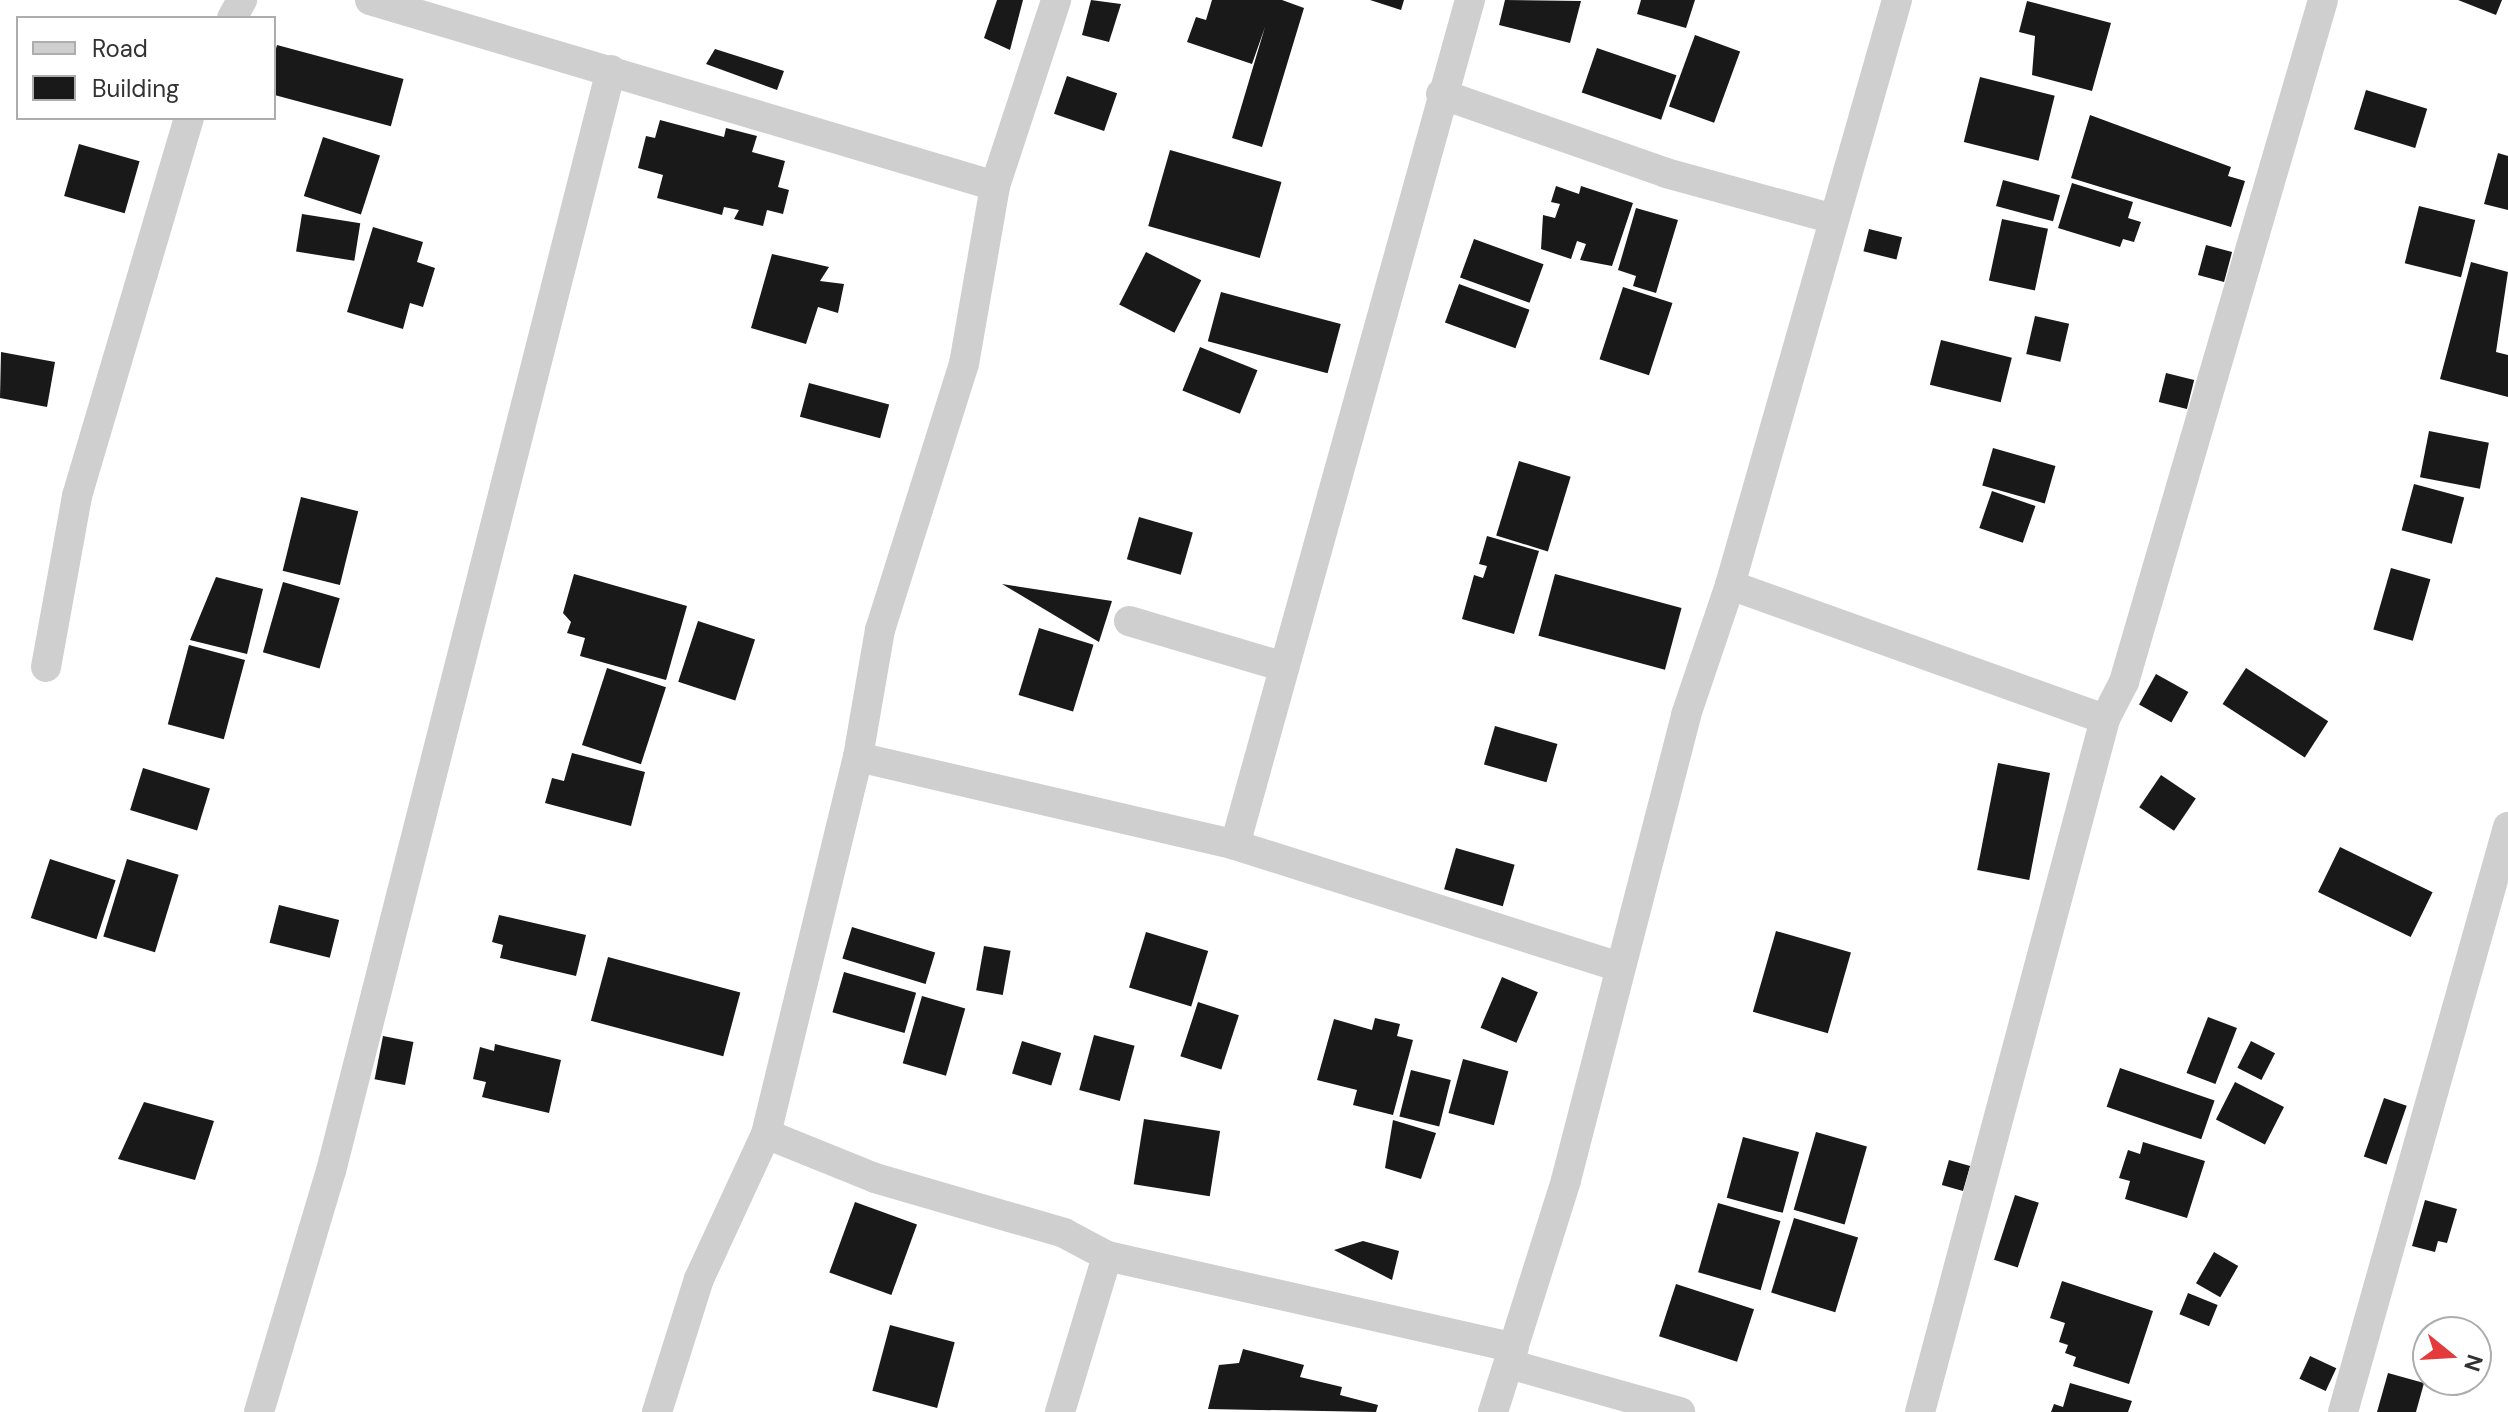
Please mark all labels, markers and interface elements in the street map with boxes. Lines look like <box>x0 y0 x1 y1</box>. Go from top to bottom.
legend <box>16 16 276 120</box>
text: Road <box>92 33 148 64</box>
text: Building <box>92 73 179 104</box>
north arrow <box>2412 1316 2492 1396</box>
text: N <box>2457 1351 2490 1375</box>

